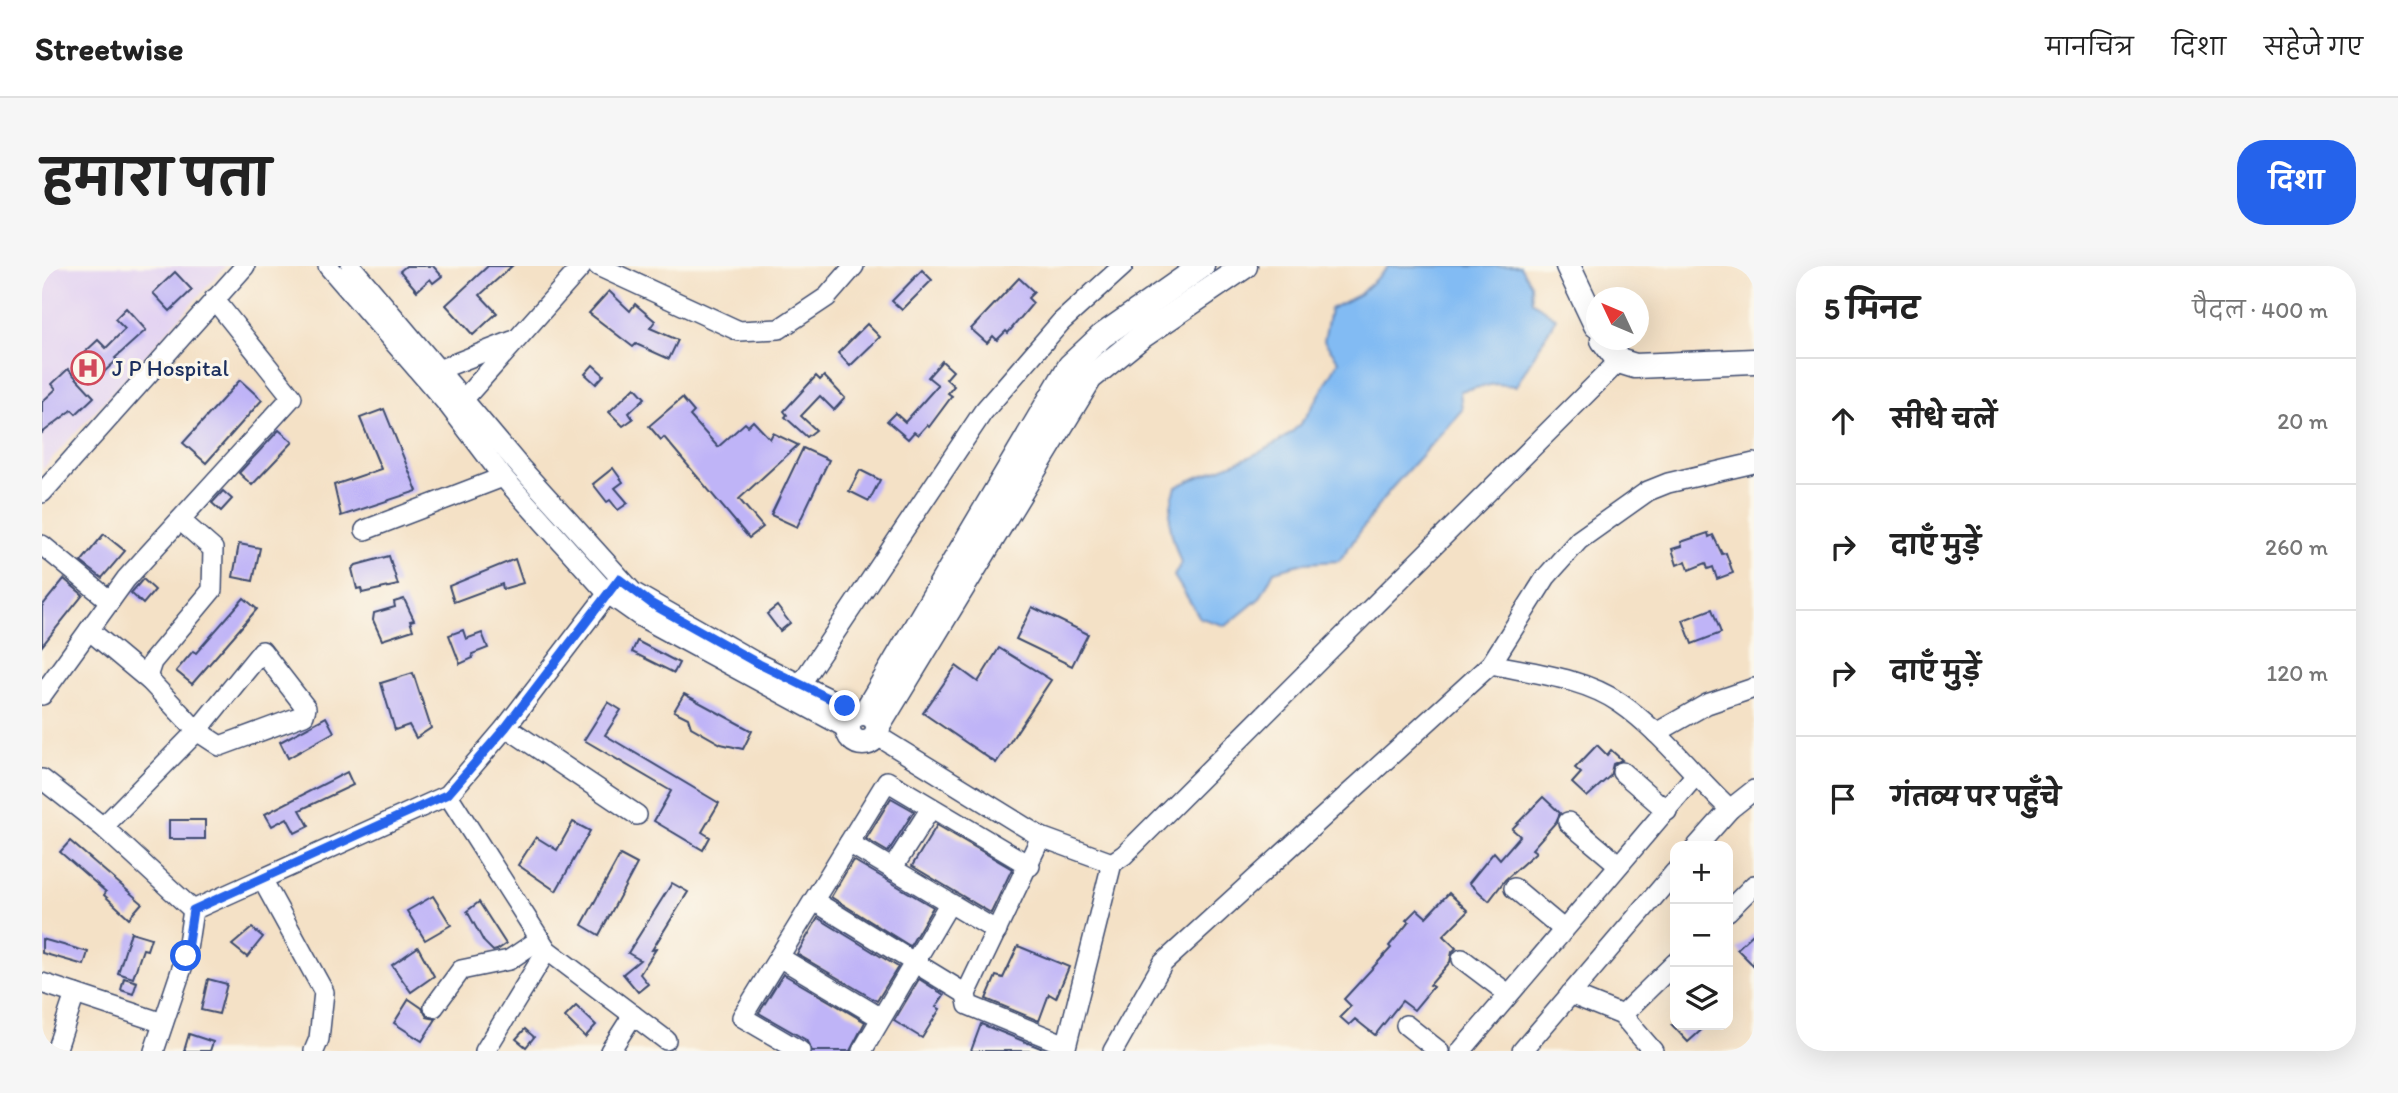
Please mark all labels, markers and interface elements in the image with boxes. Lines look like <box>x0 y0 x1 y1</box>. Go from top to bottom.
text: Streetwise <box>35 29 184 68</box>
text: मानचित्र <box>2046 32 2134 61</box>
text: दिशा <box>2172 32 2226 61</box>
text: सहेजे गए <box>2264 32 2363 61</box>
button: दिशा <box>2237 140 2356 225</box>
text: हमारा पता <box>42 148 271 207</box>
north arrow <box>1586 287 1649 350</box>
text: 5 मिनट <box>1824 290 1919 327</box>
text: पैदल · 400 m <box>2192 296 2328 324</box>
hospital icon: J P Hospital <box>69 349 107 387</box>
place label: J P Hospital <box>112 354 229 382</box>
icon: ahead <box>1824 402 1862 440</box>
text: सीधे चलें <box>1891 403 1997 435</box>
text: 20 m <box>2277 407 2328 435</box>
icon: right <box>1824 528 1862 566</box>
text: दाएँ मुड़ें <box>1891 529 1981 561</box>
text: 260 m <box>2265 533 2328 561</box>
icon: right <box>1824 654 1862 692</box>
text: दाएँ मुड़ें <box>1891 655 1981 687</box>
text: 120 m <box>2267 659 2328 687</box>
route end <box>829 690 860 721</box>
icon: arrive <box>1824 780 1862 818</box>
text: गंतव्य पर पहुँचे <box>1891 781 2061 813</box>
map controls <box>1670 841 1733 1030</box>
button: + <box>1670 841 1733 904</box>
button: − <box>1670 904 1733 967</box>
route start <box>170 940 201 971</box>
button: layers <box>1670 967 1733 1030</box>

